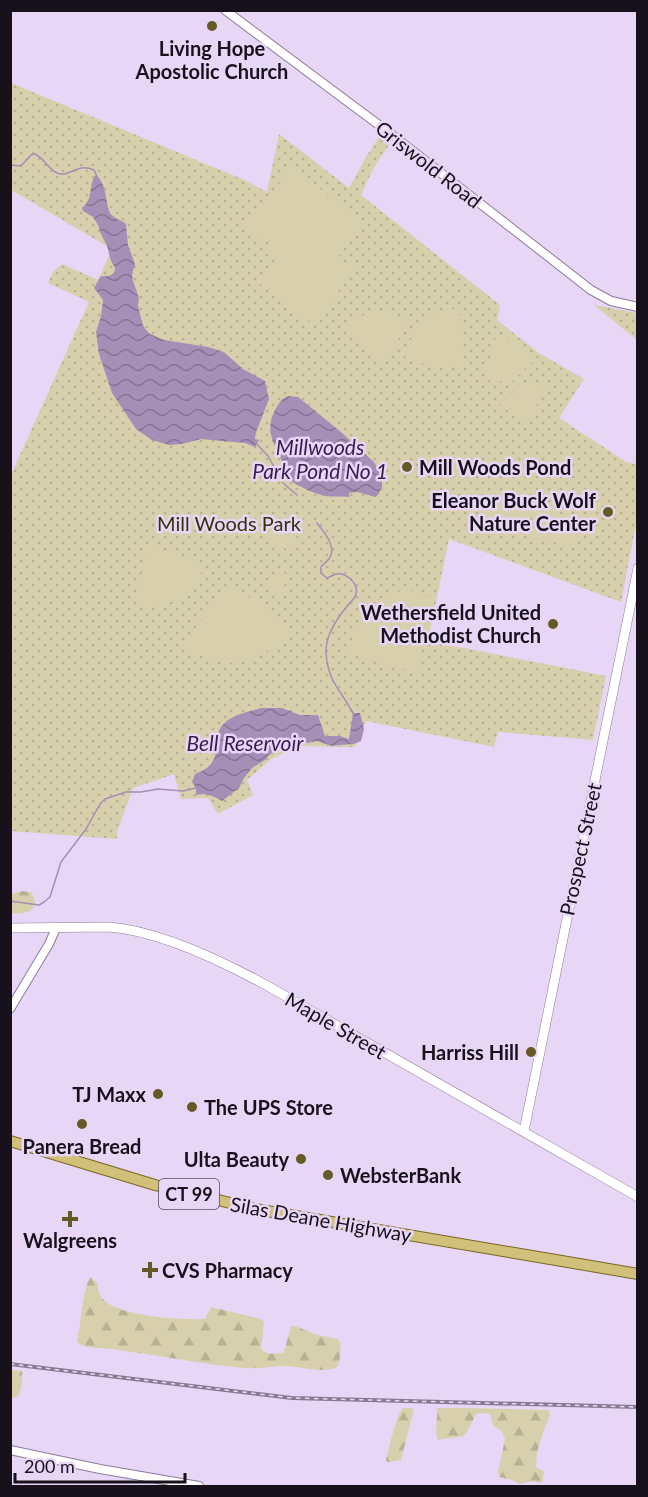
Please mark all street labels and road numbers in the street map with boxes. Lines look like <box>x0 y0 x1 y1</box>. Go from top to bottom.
street label: Griswold Road <box>371 115 487 213</box>
street label: Prospect Street <box>554 780 606 918</box>
street label: Maple Street <box>281 986 391 1064</box>
road number: CT 99 <box>159 1179 219 1209</box>
street label: Silas Deane Highway <box>229 1191 414 1247</box>

